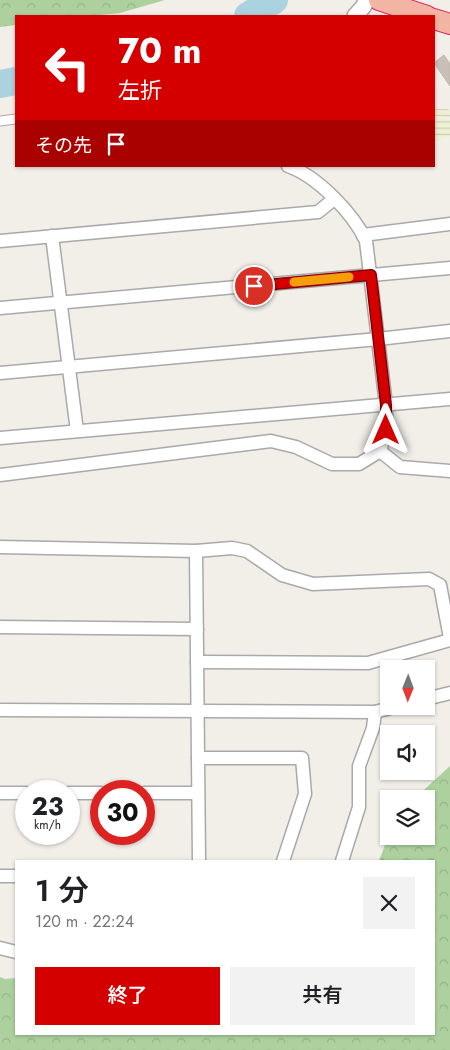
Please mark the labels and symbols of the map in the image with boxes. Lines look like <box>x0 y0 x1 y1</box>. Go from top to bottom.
pin <box>233 265 275 307</box>
position arrow <box>359 403 411 455</box>
north arrow <box>380 660 435 715</box>
speed limit sign: 30 <box>90 780 155 845</box>

